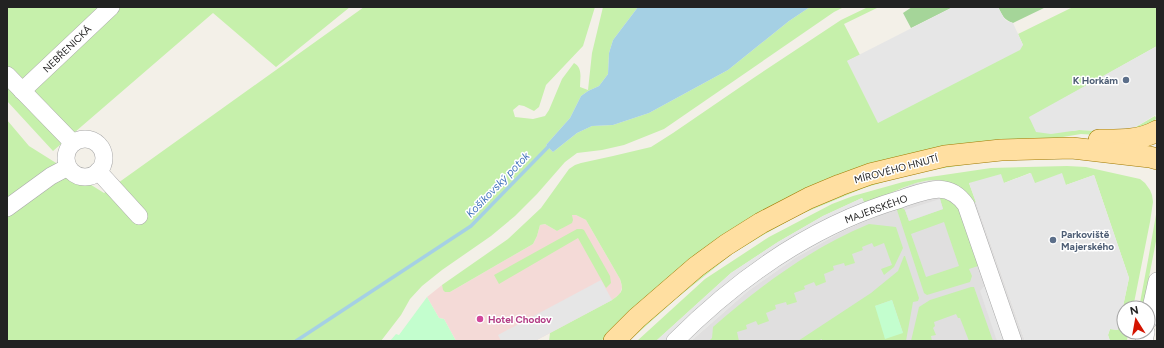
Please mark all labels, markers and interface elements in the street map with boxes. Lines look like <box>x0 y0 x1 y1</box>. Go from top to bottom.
street label: NEBŘENICKÁ <box>40 22 94 75</box>
place label: K Horkám <box>1073 74 1118 87</box>
marker: K Horkám <box>1121 75 1131 85</box>
water label: Košíkovský potok <box>464 149 533 220</box>
street label: MÍROVÉHO HNUTÍ <box>853 151 940 186</box>
street label: MAJERSKÉHO <box>843 192 909 226</box>
place label: Parkoviště Majerského <box>1061 228 1114 253</box>
marker: Parkoviště Majerského <box>1048 235 1058 245</box>
north arrow <box>1116 300 1156 340</box>
text: N <box>1129 303 1140 318</box>
place label: Hotel Chodov <box>488 313 552 326</box>
marker: Hotel Chodov <box>475 314 485 324</box>

